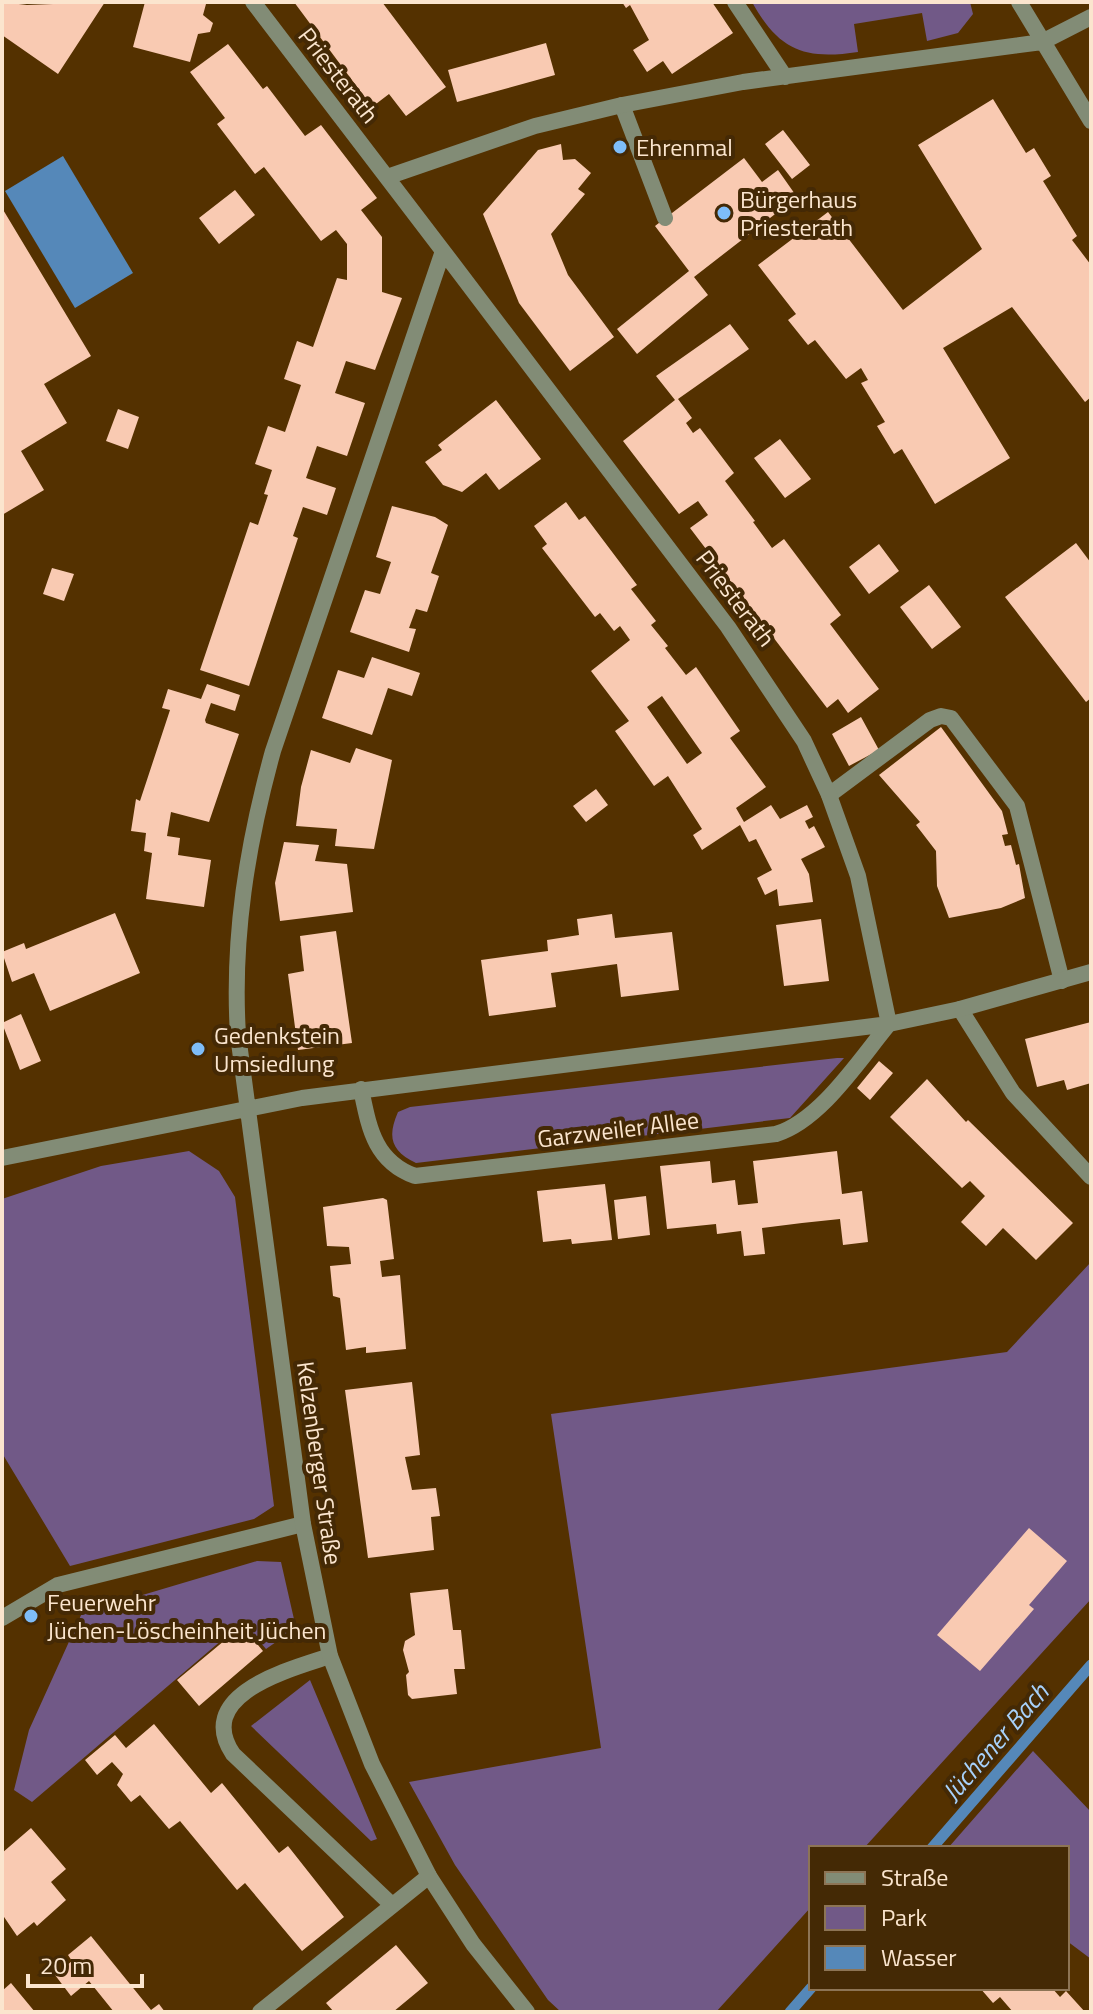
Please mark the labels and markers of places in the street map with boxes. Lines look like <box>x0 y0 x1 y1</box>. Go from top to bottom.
place label: Ehrenmal <box>636 129 733 165</box>
marker: Ehrenmal <box>611 138 629 156</box>
place label: Bürgerhaus Priesterath <box>740 181 857 245</box>
marker: Bürgerhaus Priesterath <box>715 204 733 222</box>
place label: Gedenkstein Umsiedlung <box>214 1017 340 1081</box>
marker: Gedenkstein Umsiedlung <box>189 1040 207 1058</box>
place label: Feuerwehr Jüchen-Löscheinheit Jüchen <box>47 1584 326 1648</box>
marker: Feuerwehr Jüchen-Löscheinheit Jüchen <box>22 1607 40 1625</box>

